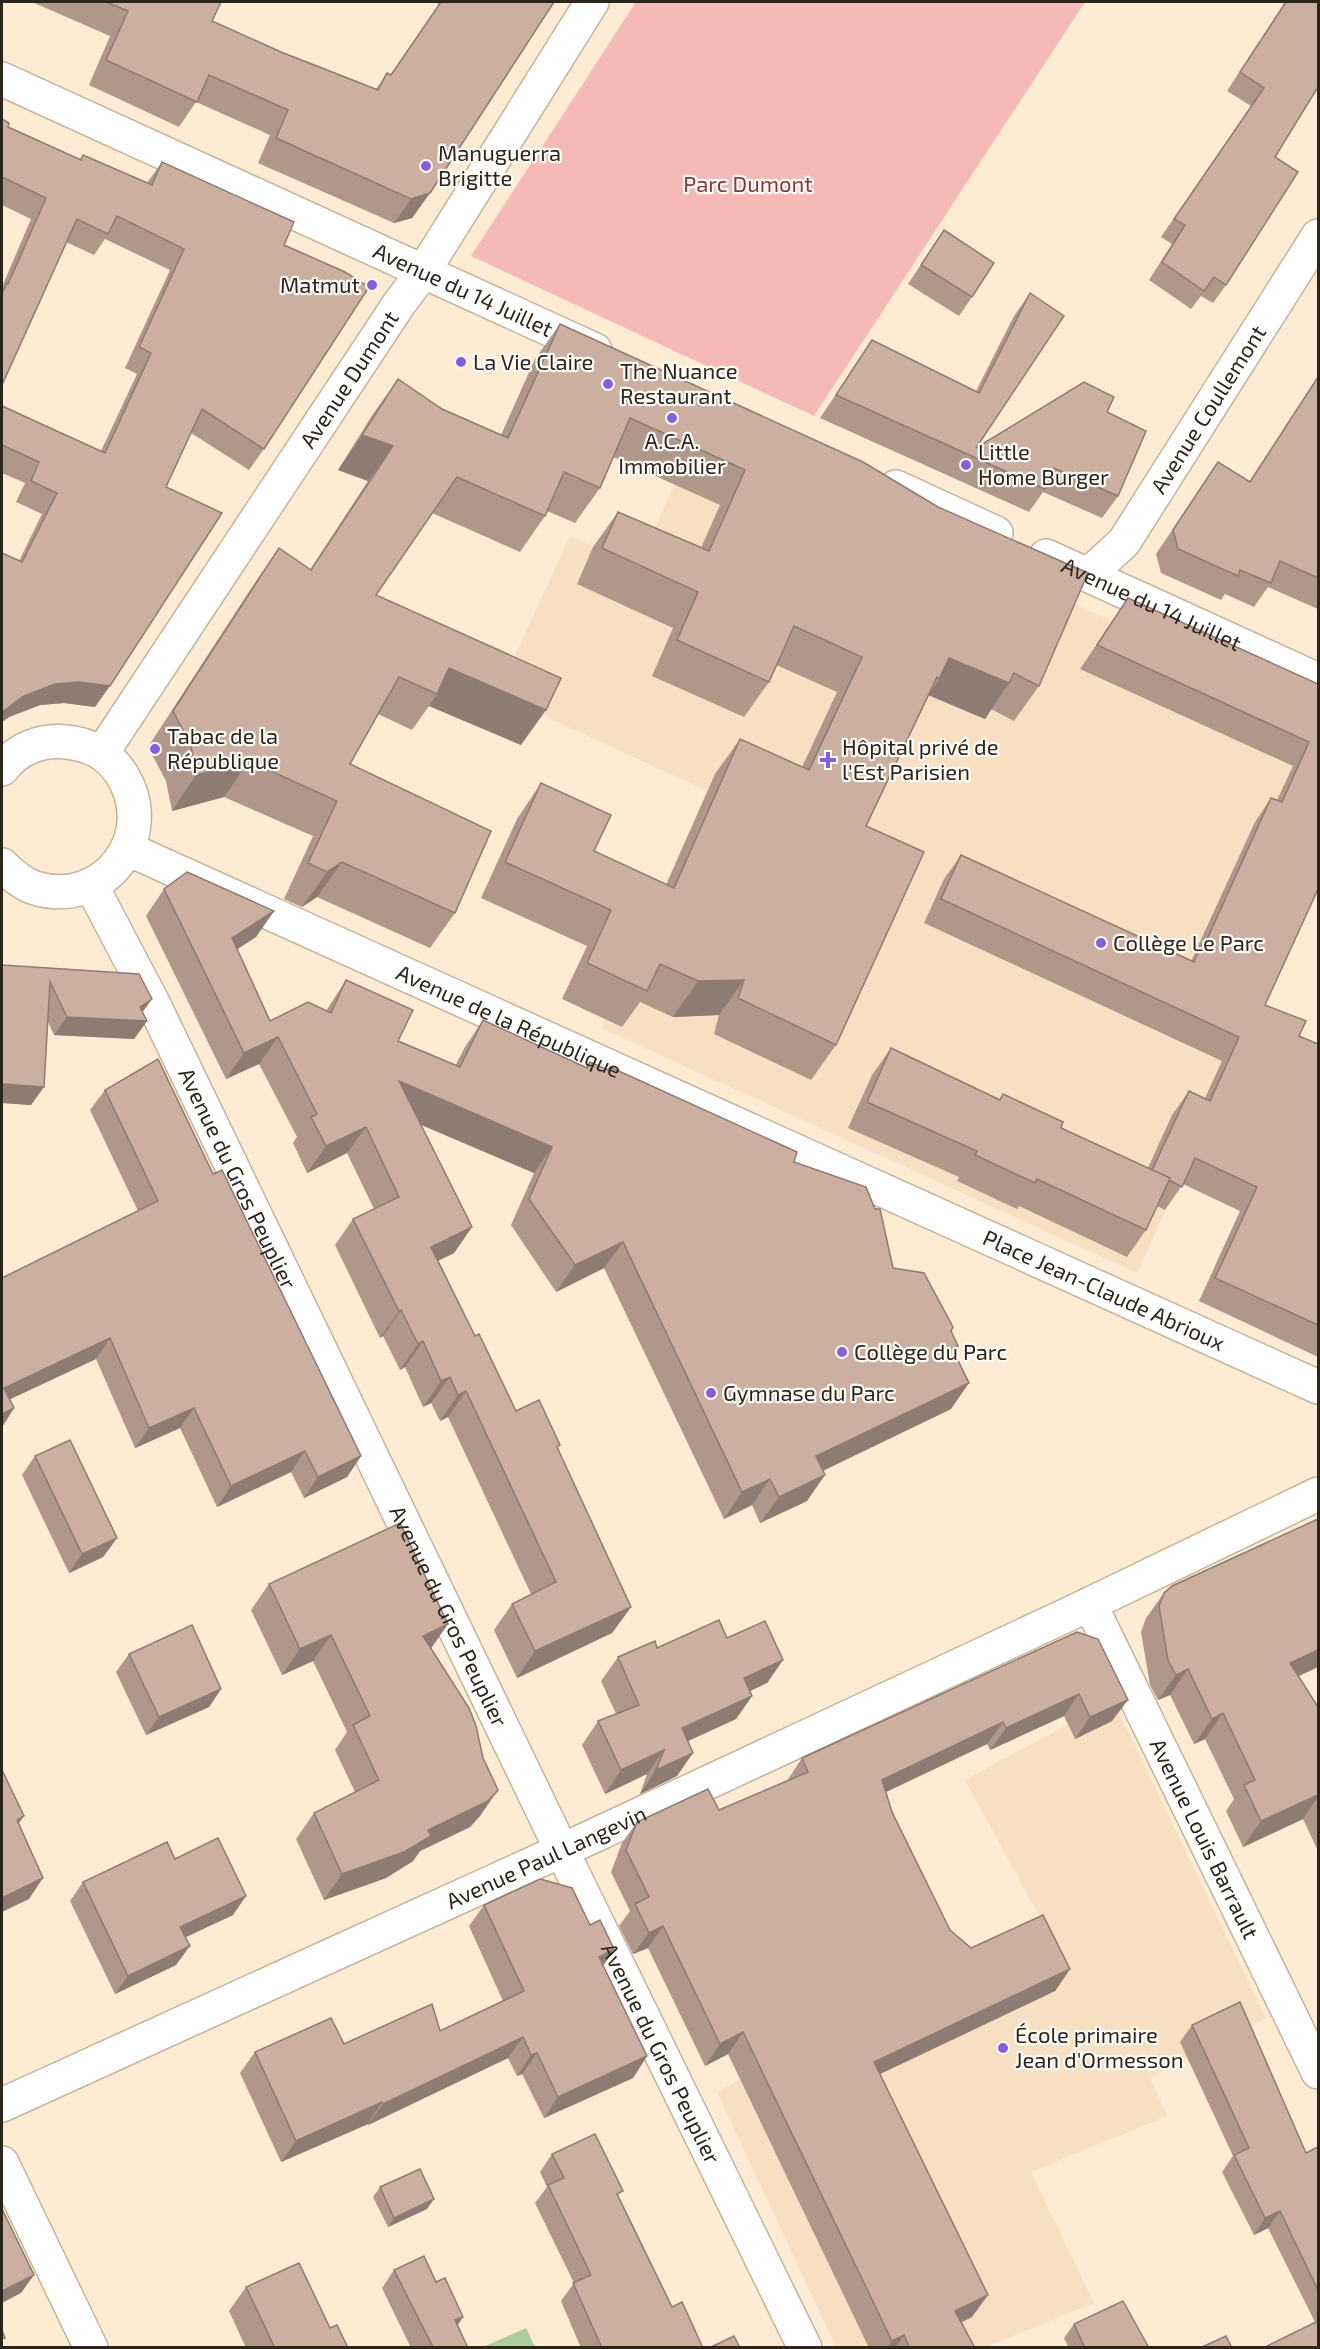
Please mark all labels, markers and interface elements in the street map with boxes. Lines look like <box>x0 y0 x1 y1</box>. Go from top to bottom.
place label: Manuguerra Brigitte <box>438 139 561 190</box>
marker: Manuguerra Brigitte <box>419 159 433 173</box>
park label: Parc Dumont <box>683 170 813 196</box>
street label: Avenue du 14 Juillet <box>370 237 557 341</box>
place label: Matmut <box>280 271 360 297</box>
marker: Matmut <box>365 278 379 292</box>
street label: Avenue Dumont <box>294 305 403 452</box>
street label: Avenue Coullemont <box>1144 320 1270 498</box>
place label: La Vie Claire <box>473 348 593 374</box>
marker: La Vie Claire <box>454 355 468 369</box>
place label: The Nuance Restaurant <box>620 357 738 408</box>
marker: The Nuance Restaurant <box>601 377 615 391</box>
marker: A.C.A. Immobilier <box>665 411 679 425</box>
place label: A.C.A. Immobilier <box>618 427 726 478</box>
place label: Little Home Burger <box>978 438 1109 489</box>
marker: Little Home Burger <box>959 458 973 472</box>
street label: Avenue du 14 Juillet <box>1058 551 1246 655</box>
place label: Tabac de la République <box>167 722 279 773</box>
place label: Hôpital privé de l'Est Parisien <box>842 733 998 784</box>
marker: Tabac de la République <box>148 742 162 756</box>
marker: Hôpital privé de l'Est Parisien <box>819 751 837 769</box>
place label: Collège Le Parc <box>1113 929 1264 955</box>
marker: Collège Le Parc <box>1094 936 1108 950</box>
street label: Avenue de la République <box>393 958 626 1082</box>
street label: Avenue du Gros Peuplier <box>174 1063 303 1293</box>
street label: Place Jean-Claude Abrioux <box>979 1223 1230 1355</box>
place label: Collège du Parc <box>854 1338 1007 1364</box>
marker: Collège du Parc <box>835 1345 849 1359</box>
place label: Gymnase du Parc <box>723 1379 895 1405</box>
marker: Gymnase du Parc <box>704 1386 718 1400</box>
street label: Avenue du Gros Peuplier <box>385 1501 514 1731</box>
street label: Avenue Louis Barrault <box>1145 1734 1265 1942</box>
street label: Avenue Paul Langevin <box>442 1799 650 1913</box>
street label: Avenue du Gros Peuplier <box>597 1938 727 2168</box>
place label: École primaire Jean d'Ormesson <box>1015 2021 1184 2072</box>
marker: École primaire Jean d'Ormesson <box>996 2041 1010 2055</box>

